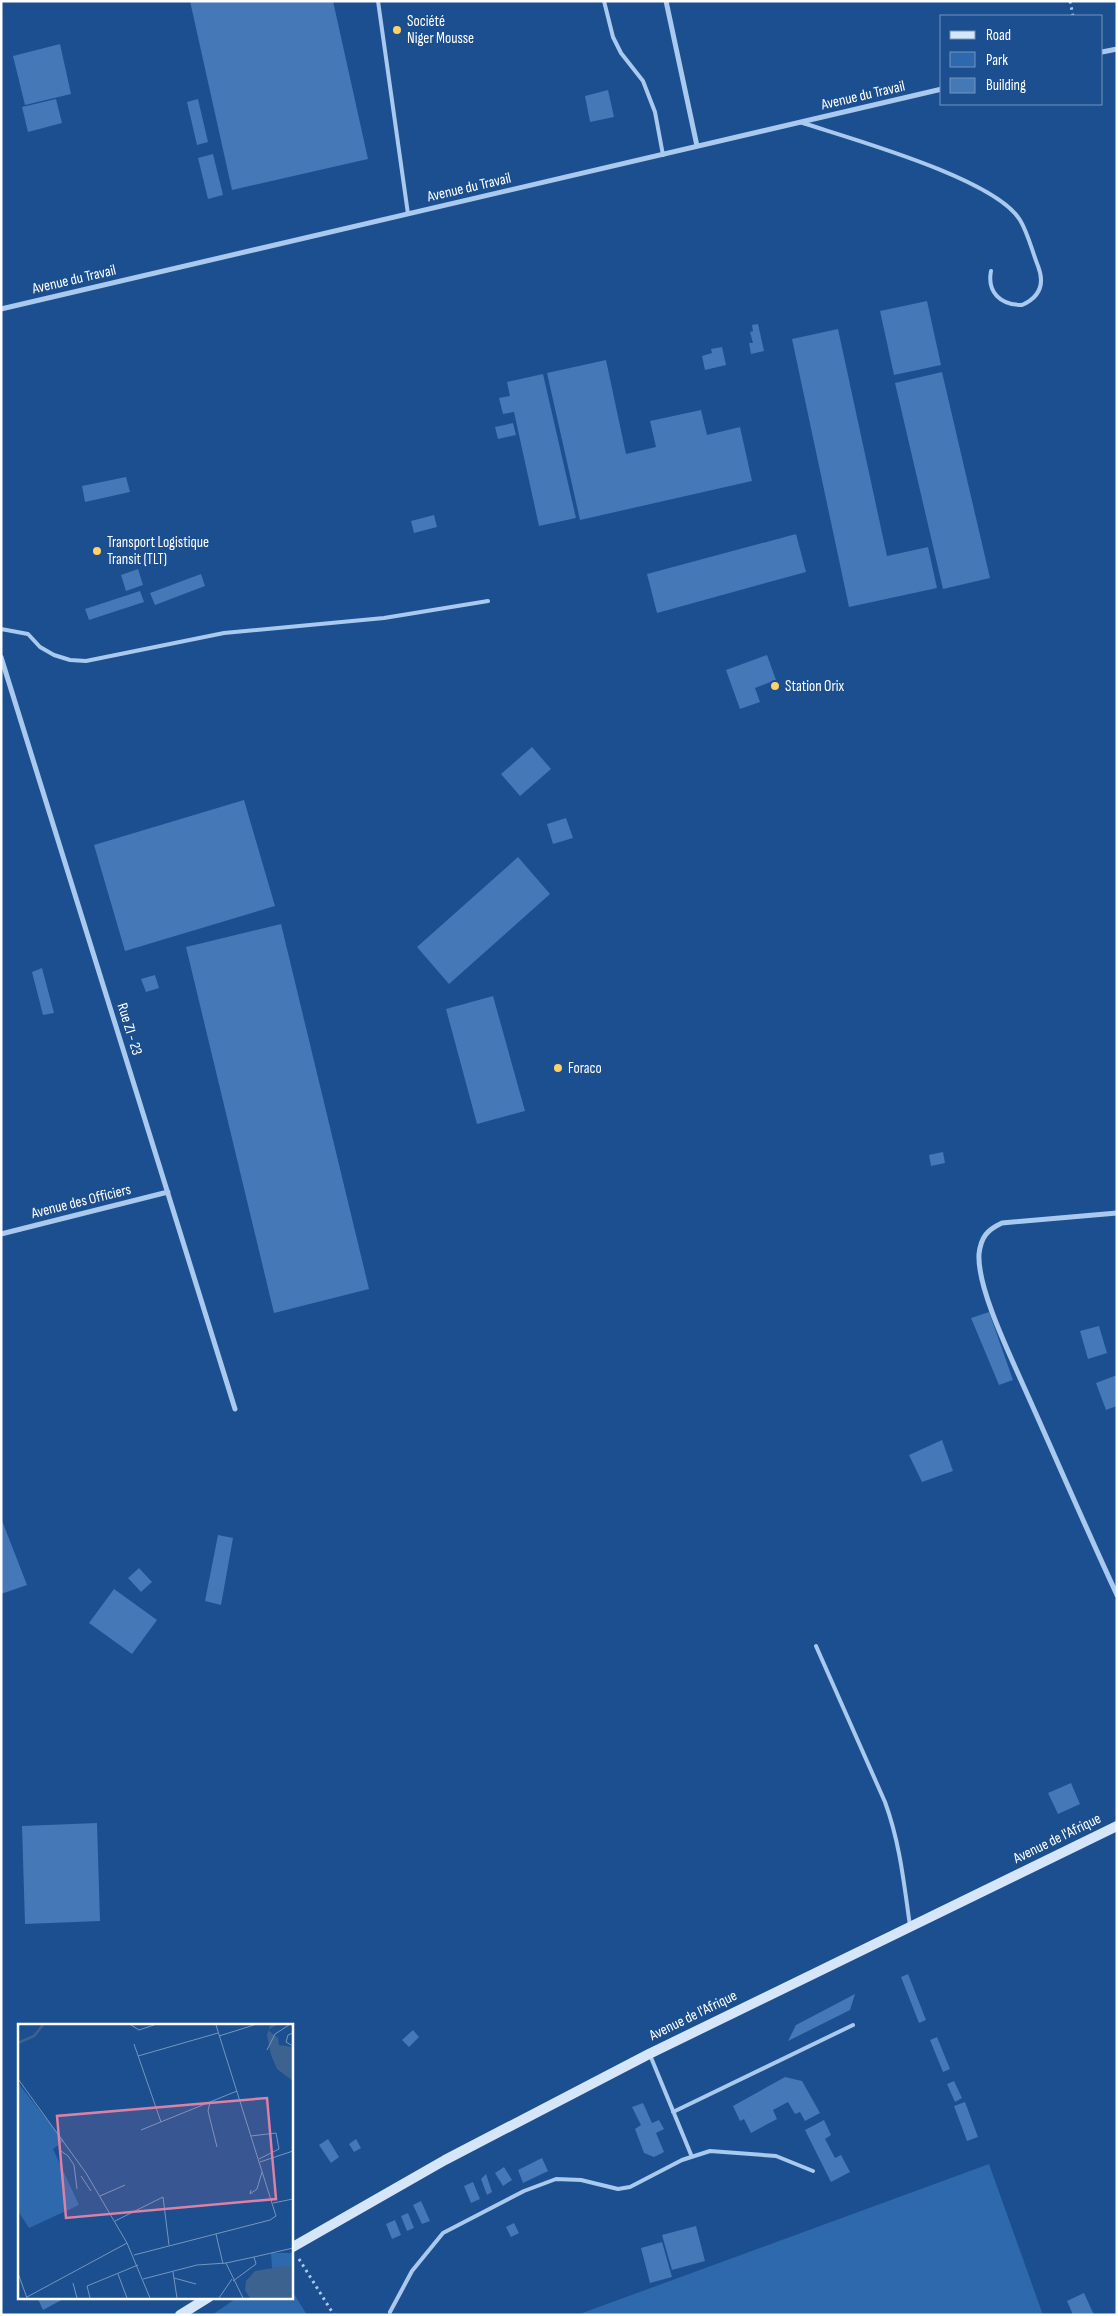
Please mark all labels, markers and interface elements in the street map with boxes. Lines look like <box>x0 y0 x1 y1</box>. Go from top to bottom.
place label: Société Niger Mousse <box>407 12 474 48</box>
legend <box>940 15 1103 105</box>
marker: Société Niger Mousse <box>391 24 403 36</box>
text: Road <box>986 26 1011 45</box>
text: Park <box>986 51 1008 70</box>
text: Building <box>986 76 1026 95</box>
street label: Avenue du Travail <box>818 77 907 115</box>
street label: Avenue du Travail <box>424 169 513 207</box>
street label: Avenue du Travail <box>29 261 118 299</box>
place label: Transport Logistique Transit (TLT) <box>107 533 209 569</box>
marker: Transport Logistique Transit (TLT) <box>91 545 103 557</box>
place label: Station Orix <box>785 677 845 696</box>
marker: Station Orix <box>769 680 781 692</box>
street label: Rue ZI - 23 <box>113 1001 146 1058</box>
place label: Foraco <box>568 1059 602 1078</box>
marker: Foraco <box>552 1062 564 1074</box>
street label: Avenue des Officiers <box>28 1180 133 1223</box>
street label: Avenue de l'Afrique <box>1009 1809 1104 1868</box>
street label: Avenue de l'Afrique <box>645 1986 740 2045</box>
inset map <box>18 2024 292 2298</box>

